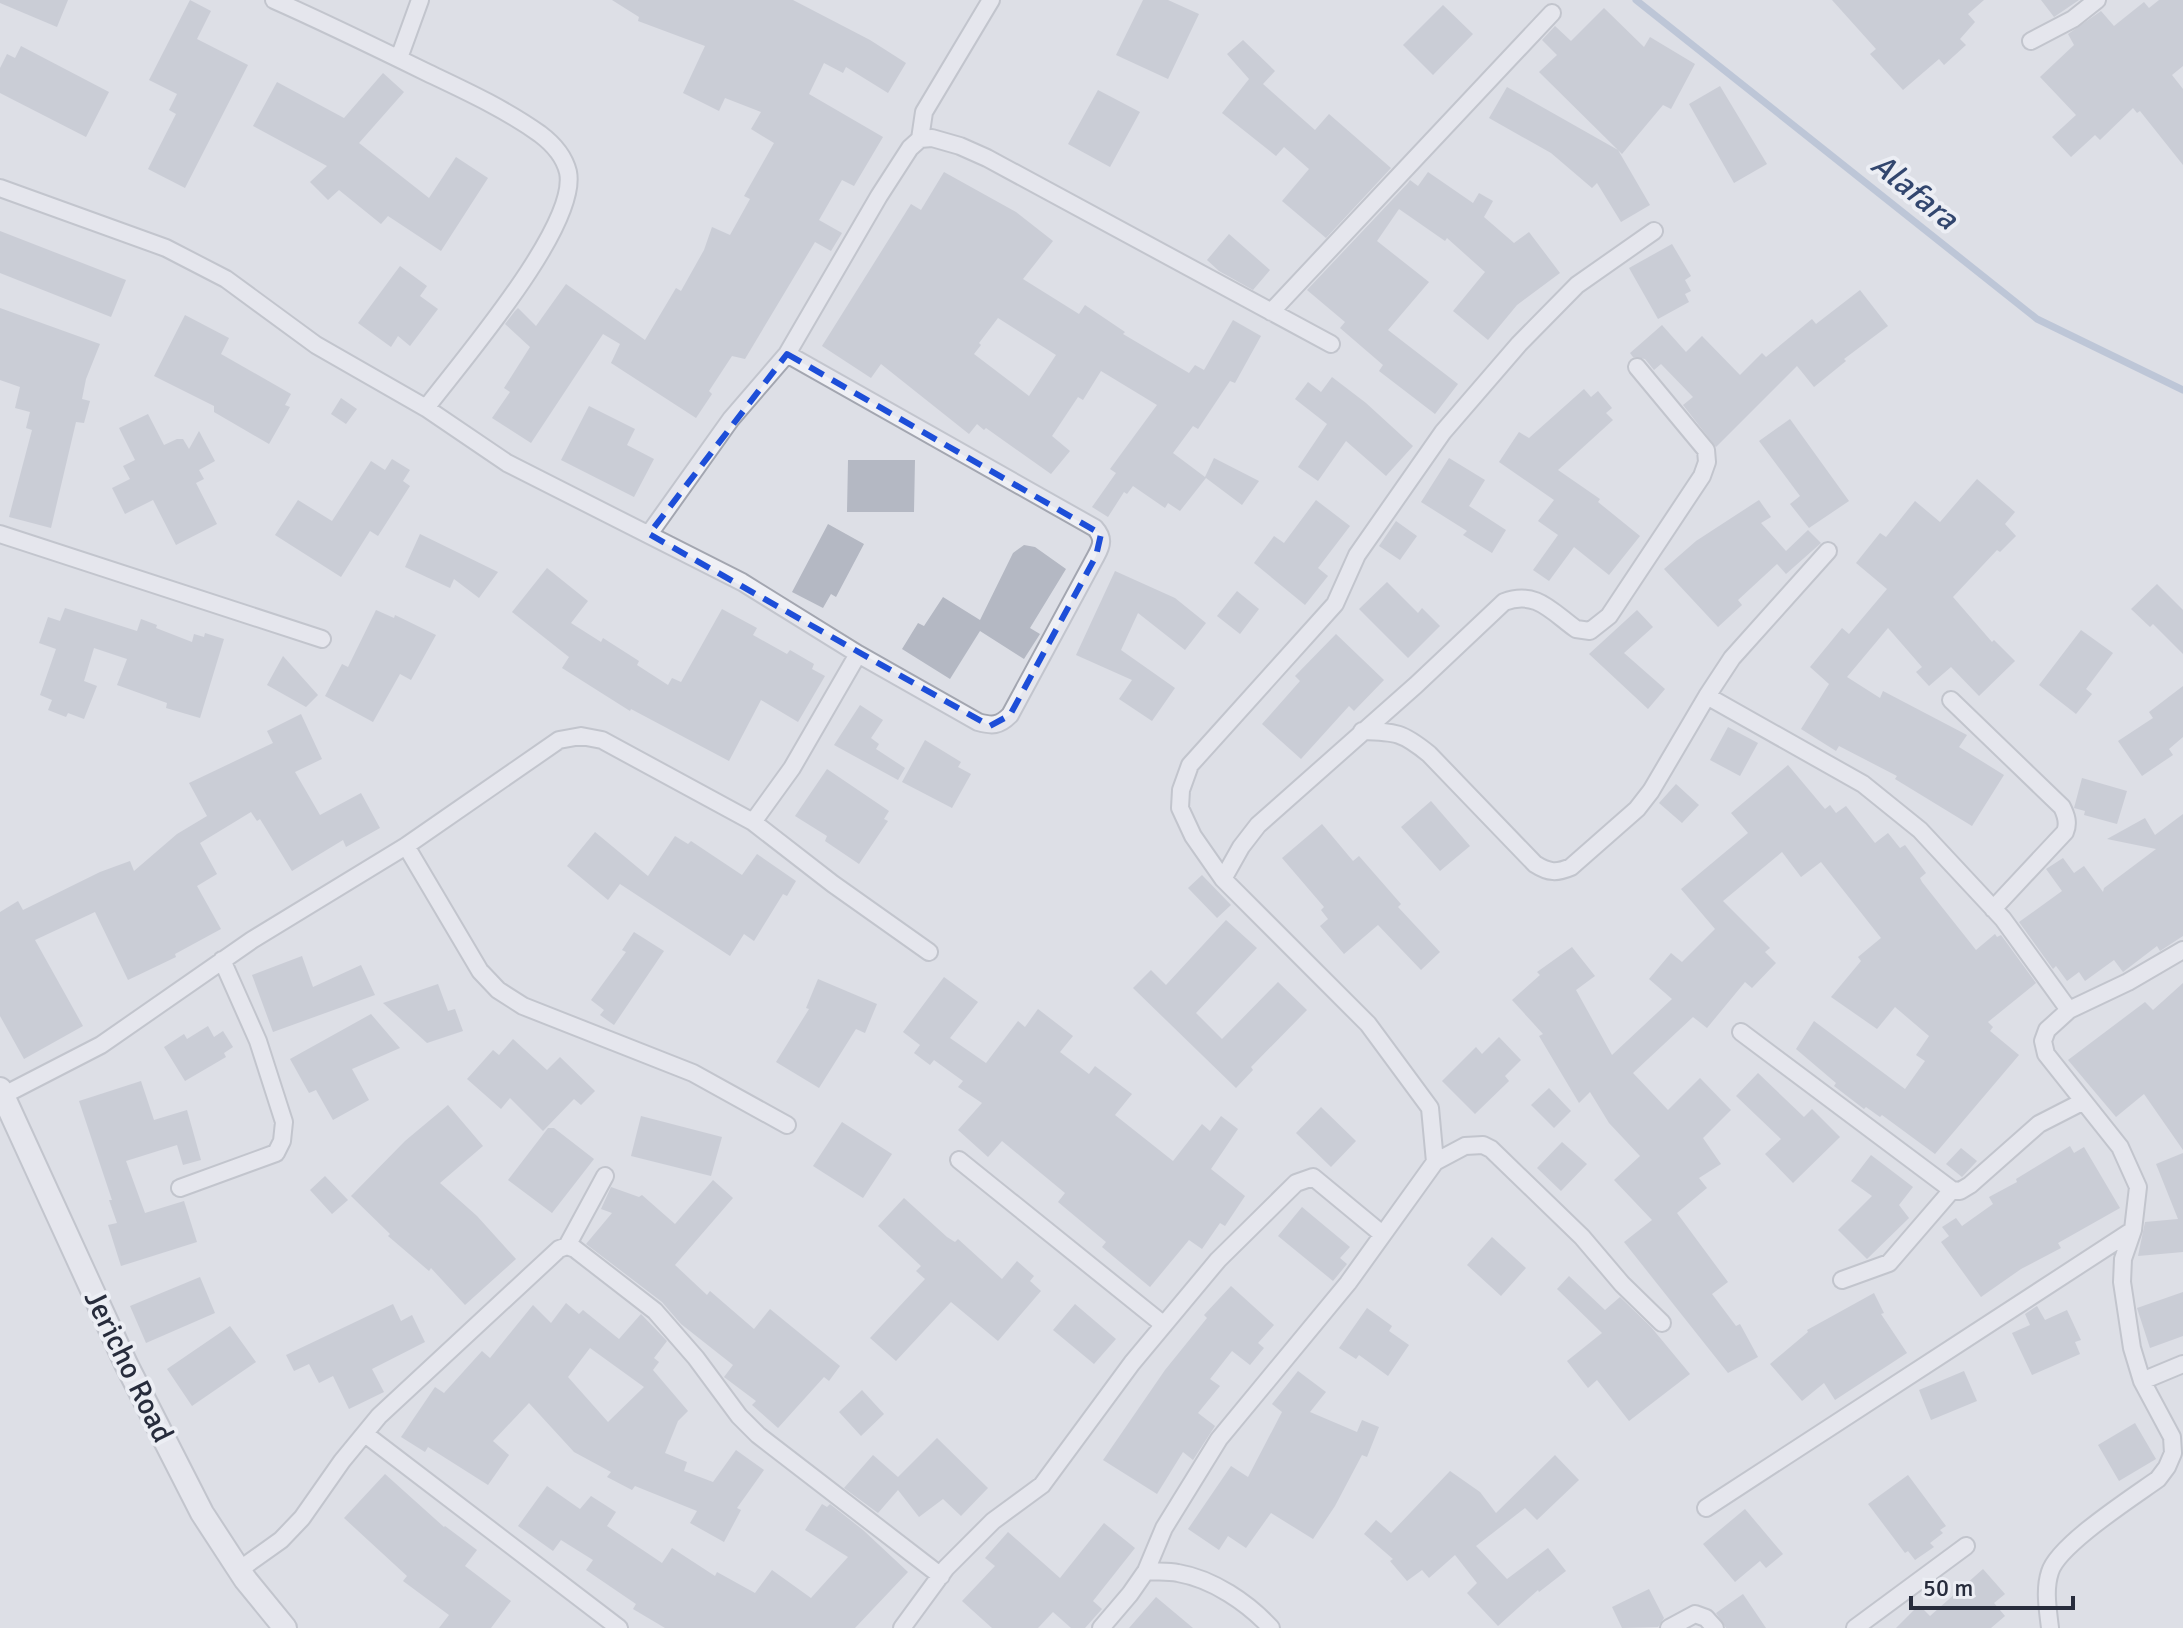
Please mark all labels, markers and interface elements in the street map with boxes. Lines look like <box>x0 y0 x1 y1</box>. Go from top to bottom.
water label: Alafara <box>1864 145 1966 238</box>
street label: Jericho Road <box>76 1284 181 1449</box>
scale bar <box>1911 1560 2073 1610</box>
text: 50 m <box>1923 1573 1973 1603</box>

